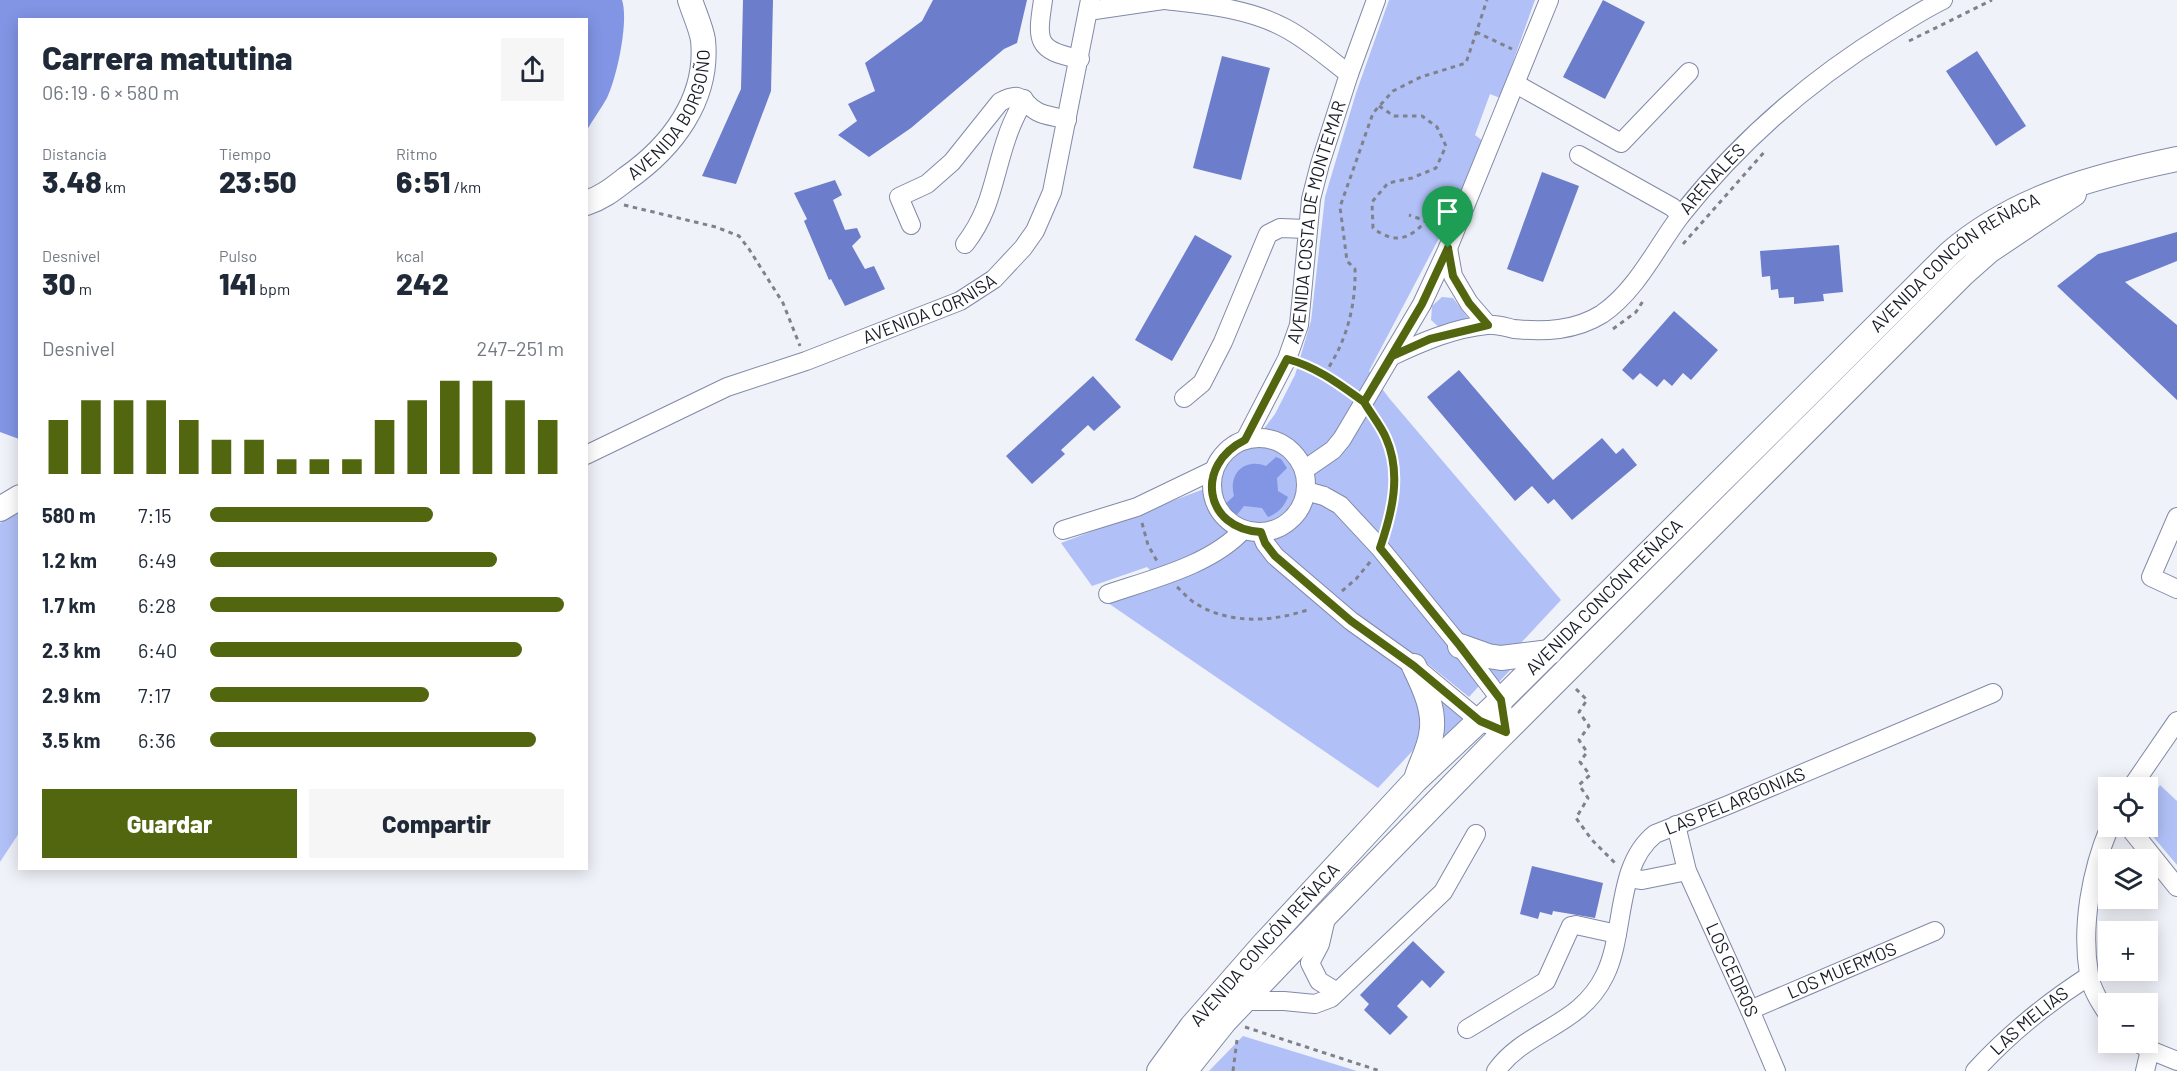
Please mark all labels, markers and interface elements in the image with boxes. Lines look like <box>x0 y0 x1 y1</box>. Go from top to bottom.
text: Carrera matutina <box>42 37 293 77</box>
button: share <box>501 38 564 101</box>
street label: AVENIDA BORGOÑO <box>623 49 714 184</box>
text: 06:19 · 6 × 580 m <box>42 80 179 104</box>
street label: AVENIDA COSTA DE MONTEMAR <box>1281 98 1350 346</box>
street label: ARENALES <box>1674 138 1749 218</box>
text: Distancia <box>42 144 107 163</box>
text: Tiempo <box>219 144 271 163</box>
text: Ritmo <box>396 144 438 163</box>
text: 3.48 <box>42 163 102 199</box>
text: 23:50 <box>219 163 297 199</box>
text: 6:51 <box>396 163 450 199</box>
text: km <box>102 177 126 196</box>
text: /km <box>450 177 481 196</box>
pin <box>1422 186 1473 248</box>
street label: AVENIDA CONCÓN REÑACA <box>1865 188 2043 336</box>
icon: arrive <box>1431 195 1464 228</box>
text: Desnivel <box>42 246 100 265</box>
text: Pulso <box>219 246 257 265</box>
text: kcal <box>396 246 424 265</box>
text: 30 <box>42 265 76 301</box>
text: 141 <box>219 265 256 301</box>
text: 242 <box>396 265 449 301</box>
street label: AVENIDA CORNISA <box>859 268 1000 348</box>
text: m <box>76 279 92 298</box>
text: bpm <box>256 279 290 298</box>
text: Desnivel <box>42 336 115 360</box>
text: 247–251 m <box>476 336 564 360</box>
text: 580 m <box>42 503 96 527</box>
text: 7:15 <box>138 503 172 527</box>
street label: AVENIDA CONCÓN REÑACA <box>1521 514 1687 679</box>
text: 1.2 km <box>42 548 97 572</box>
text: 6:49 <box>138 548 177 572</box>
text: 1.7 km <box>42 593 96 617</box>
text: 6:28 <box>138 593 176 617</box>
text: 2.3 km <box>42 638 101 662</box>
text: 6:40 <box>138 638 177 662</box>
text: 2.9 km <box>42 683 101 707</box>
text: 7:17 <box>138 683 171 707</box>
text: 3.5 km <box>42 728 100 752</box>
text: 6:36 <box>138 728 176 752</box>
street label: LAS PELARGONIAS <box>1661 762 1808 839</box>
map controls <box>2098 777 2158 1053</box>
button: locate <box>2098 777 2158 837</box>
button: Guardar <box>42 789 297 858</box>
button: Compartir <box>309 789 564 858</box>
button: layers <box>2098 849 2158 909</box>
street label: AVENIDA CONCÓN REÑACA <box>1185 858 1344 1030</box>
street label: LOS CEDROS <box>1702 919 1764 1020</box>
button: + <box>2098 921 2158 981</box>
street label: LOS MUERMOS <box>1784 937 1899 1003</box>
street label: LAS MELIAS <box>1985 982 2072 1059</box>
button: − <box>2098 993 2158 1053</box>

